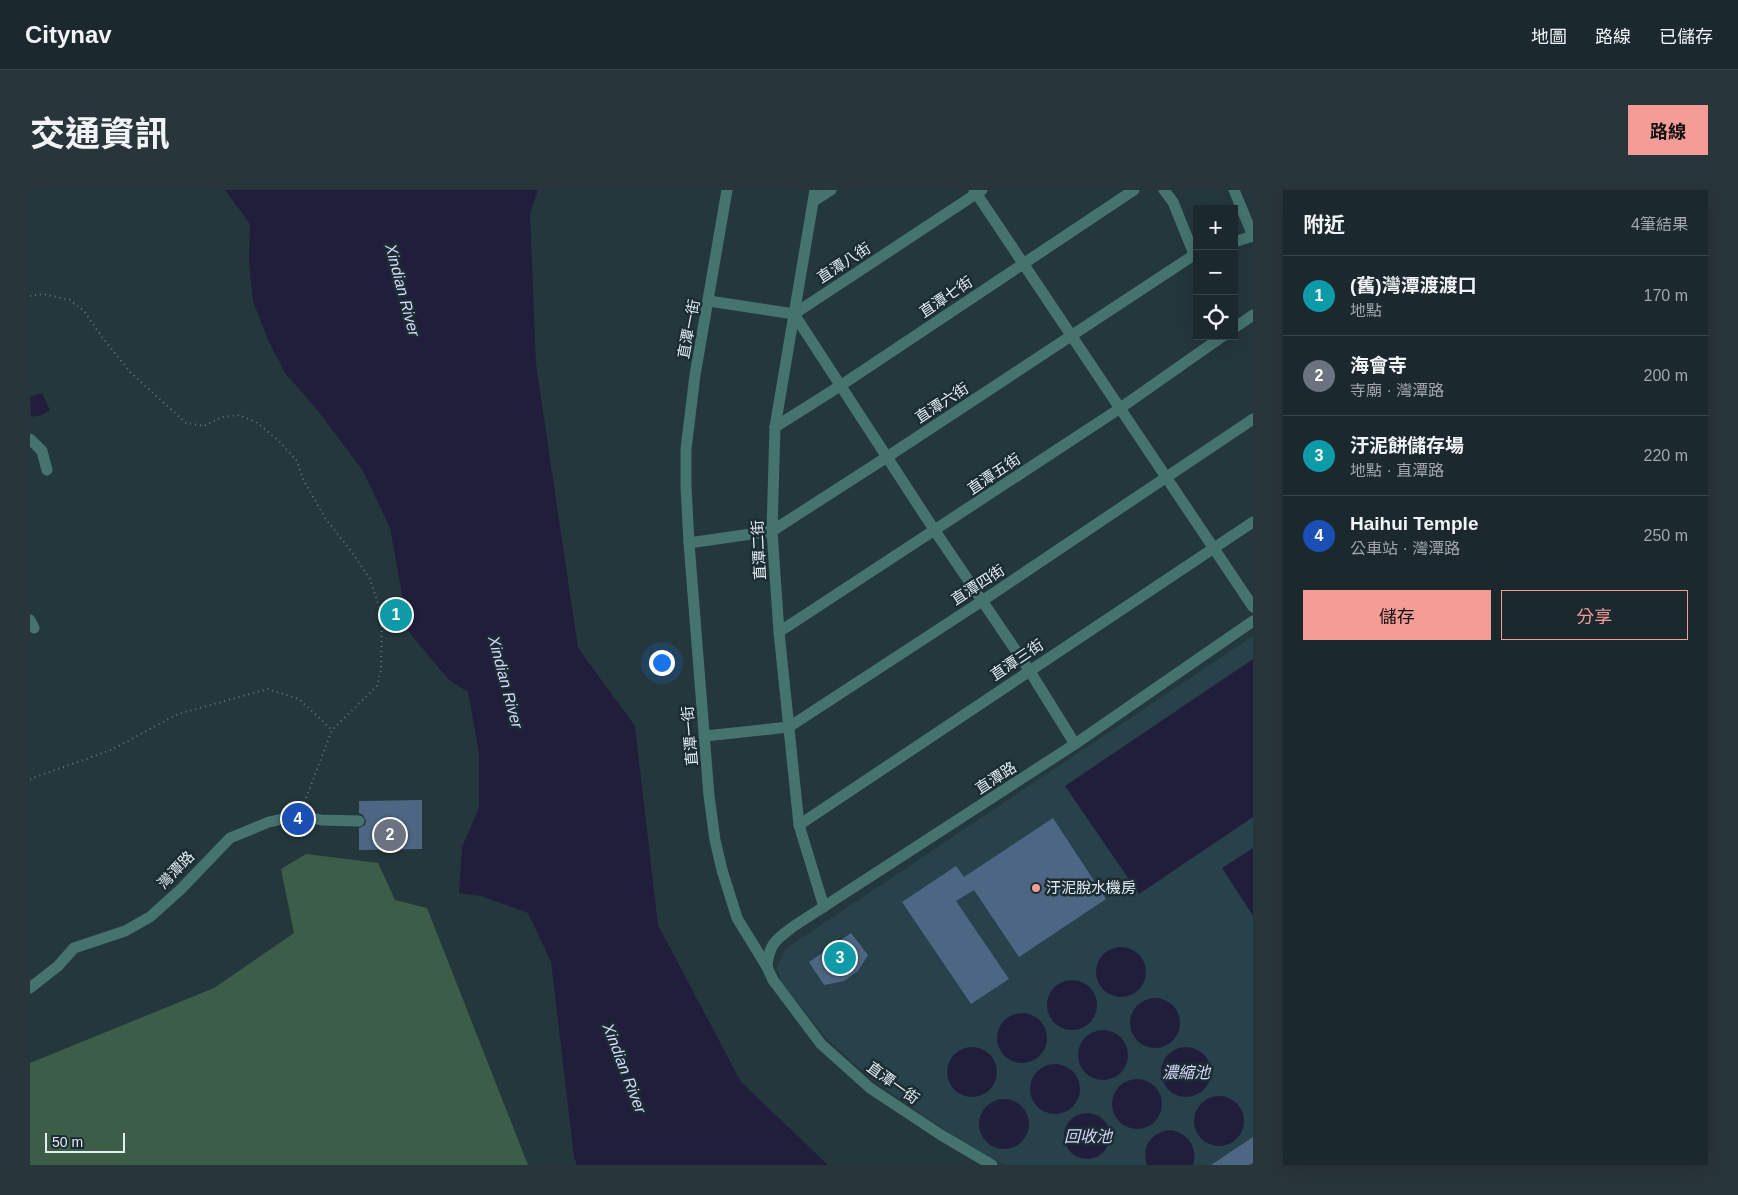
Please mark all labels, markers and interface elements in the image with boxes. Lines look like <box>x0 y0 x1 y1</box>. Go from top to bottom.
text: Citynav <box>25 21 112 48</box>
text: 地圖 <box>1531 27 1567 47</box>
text: 路線 <box>1595 27 1631 47</box>
text: 已儲存 <box>1659 27 1713 47</box>
button: 路線 <box>1628 105 1708 155</box>
text: 交通資訊 <box>30 114 170 153</box>
map controls <box>1193 205 1238 340</box>
button: + <box>1193 205 1238 250</box>
text: 附近 <box>1303 213 1345 236</box>
text: 4筆結果 <box>1631 216 1688 233</box>
street label: 直潭八街 <box>814 239 874 286</box>
water label: Xindian River <box>382 241 423 339</box>
button: − <box>1193 250 1238 295</box>
street label: 直潭七街 <box>916 273 975 320</box>
text: (舊)灣潭渡渡口 <box>1350 275 1477 296</box>
text: 1 <box>1315 287 1323 304</box>
text: 170 m <box>1644 287 1688 304</box>
button: locate <box>1193 295 1238 340</box>
street label: 直潭一街 <box>674 298 703 360</box>
text: 地點 <box>1350 302 1382 319</box>
text: 海會寺 <box>1350 355 1407 376</box>
text: 2 <box>1315 367 1323 384</box>
text: 200 m <box>1644 367 1688 384</box>
street label: 直潭六街 <box>912 379 972 426</box>
text: 寺廟 · 灣潭路 <box>1350 382 1444 399</box>
text: 汙泥餅儲存場 <box>1350 435 1464 456</box>
text: 3 <box>1315 447 1323 464</box>
text: 220 m <box>1644 447 1688 464</box>
street label: 直潭五街 <box>964 450 1023 497</box>
text: 地點 · 直潭路 <box>1350 462 1444 479</box>
text: Haihui Temple <box>1350 513 1478 534</box>
street label: 直潭二街 <box>748 520 769 580</box>
text: 4 <box>1315 527 1323 544</box>
text: 250 m <box>1644 527 1688 544</box>
text: 公車站 · 灣潭路 <box>1350 540 1460 557</box>
street label: 直潭四街 <box>948 561 1008 608</box>
button: 儲存 <box>1303 590 1491 640</box>
button: 分享 <box>1501 590 1688 640</box>
pin: 1 <box>380 596 412 634</box>
water label: Xindian River <box>485 633 526 731</box>
street label: 直潭三街 <box>987 636 1046 683</box>
your location <box>649 650 675 676</box>
street label: 直潭一街 <box>678 705 701 767</box>
street label: 直潭路 <box>972 758 1019 797</box>
pin: 4 <box>282 800 314 838</box>
pin: 2 <box>374 816 406 854</box>
street label: 灣潭路 <box>154 848 197 892</box>
place label: 汙泥脫水機房 <box>1046 879 1136 896</box>
marker: 汙泥脫水機房 <box>1030 882 1042 894</box>
pin: 3 <box>824 939 856 977</box>
water label: Xindian River <box>599 1020 650 1116</box>
street label: 直潭一街 <box>864 1058 923 1107</box>
water label: 濃縮池 <box>1162 1064 1212 1081</box>
water label: 回收池 <box>1064 1128 1114 1145</box>
scale bar <box>45 1130 125 1153</box>
text: 50 m <box>52 1134 83 1150</box>

